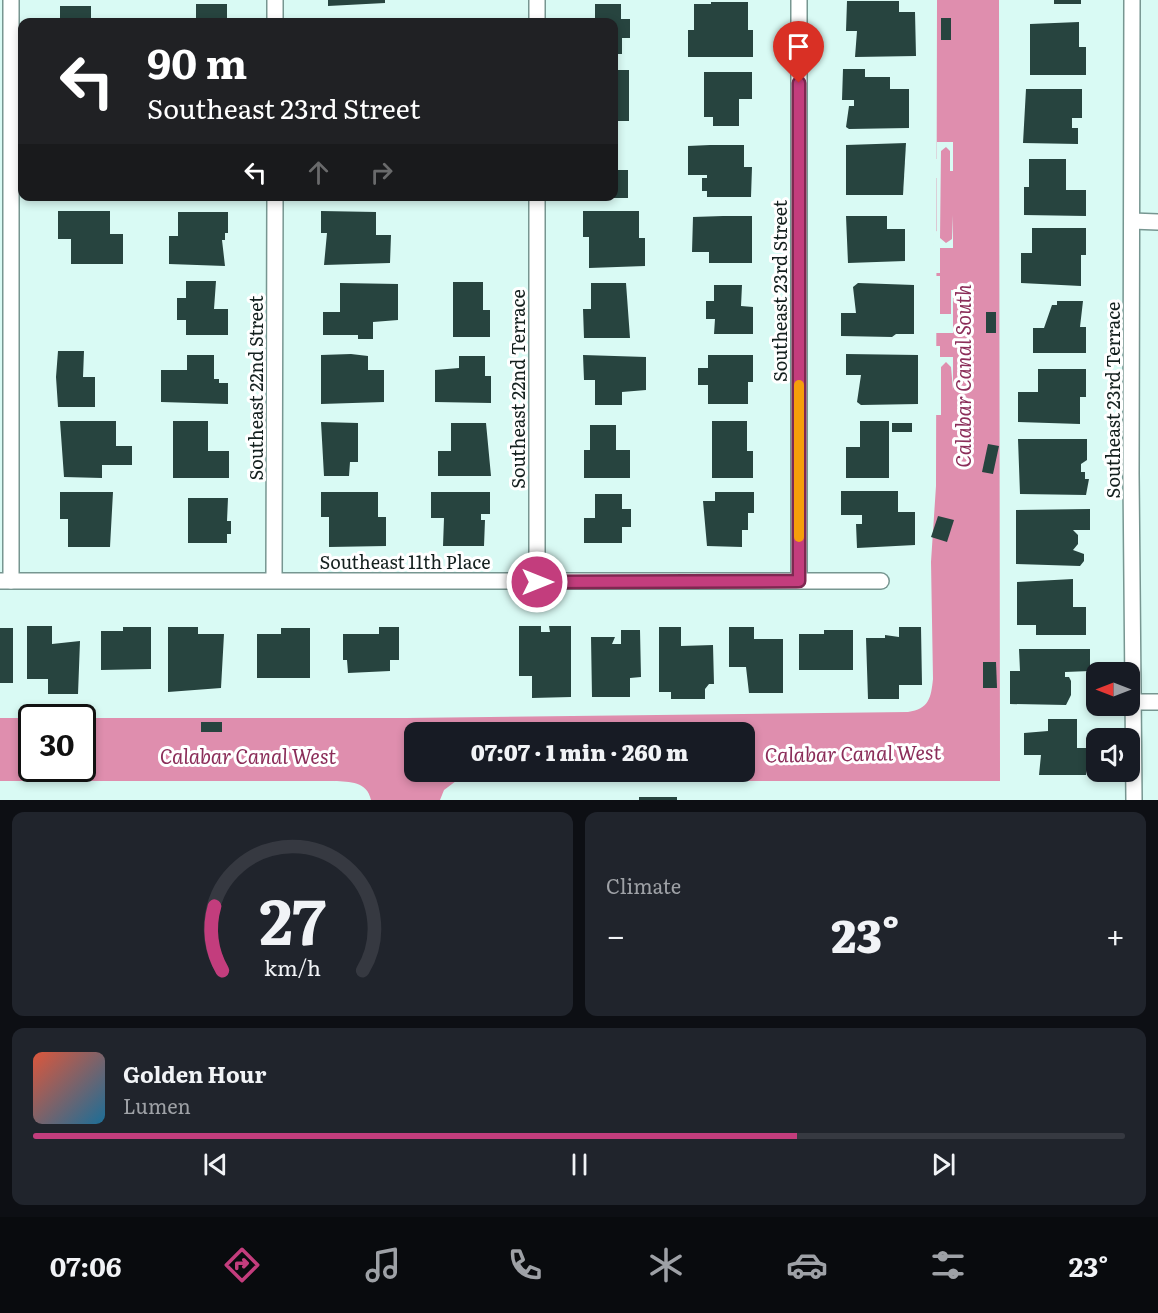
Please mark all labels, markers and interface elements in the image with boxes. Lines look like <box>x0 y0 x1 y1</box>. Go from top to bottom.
pin <box>773 21 824 83</box>
text: 90 m <box>147 30 247 92</box>
icon: arrive <box>782 30 815 63</box>
icon: left <box>48 42 126 120</box>
text: Southeast 23rd Street <box>147 87 420 127</box>
icon: left <box>239 156 272 189</box>
icon: ahead <box>302 156 335 189</box>
icon: right <box>365 156 398 189</box>
street label: Southeast 23rd Street <box>766 199 793 382</box>
water label: Calabar Canal South <box>947 284 977 468</box>
street label: Southeast 22nd Terrace <box>504 289 531 489</box>
street label: Southeast 22nd Street <box>242 295 269 481</box>
street label: Southeast 23rd Terrace <box>1099 302 1126 498</box>
street label: Southeast 11th Place <box>319 548 491 575</box>
position arrow <box>505 550 569 614</box>
north arrow <box>1086 662 1140 716</box>
map controls <box>1086 662 1140 782</box>
speed limit sign: 30 <box>18 704 96 782</box>
button: sound <box>1086 728 1140 782</box>
text: 07:07 · 1 min · 260 m <box>471 735 688 768</box>
water label: Calabar Canal West <box>764 735 942 769</box>
water label: Calabar Canal West <box>160 740 336 770</box>
text: Climate <box>606 870 681 900</box>
text: 27 <box>259 872 326 964</box>
text: 23° <box>831 900 900 967</box>
text: − <box>606 909 625 958</box>
text: + <box>1106 909 1125 958</box>
text: km/h <box>264 951 321 983</box>
text: Golden Hour <box>123 1057 266 1090</box>
text: Lumen <box>123 1090 191 1120</box>
icon: previous <box>199 1148 232 1181</box>
icon: pause <box>563 1148 596 1181</box>
icon: next <box>927 1148 960 1181</box>
icon: directions <box>221 1244 263 1286</box>
icon: music <box>362 1244 404 1286</box>
icon: phone <box>504 1244 546 1286</box>
icon: climate <box>645 1244 687 1286</box>
icon: car <box>786 1244 828 1286</box>
icon: filters <box>927 1244 969 1286</box>
text: 07:06 <box>50 1245 122 1285</box>
text: 23° <box>1069 1245 1108 1285</box>

